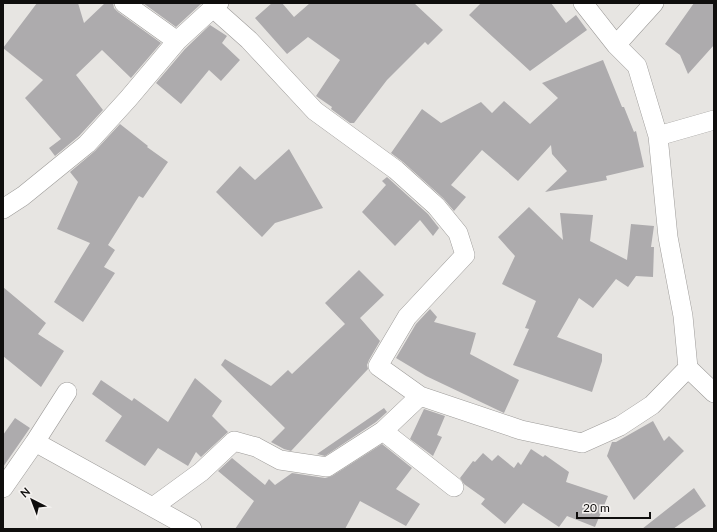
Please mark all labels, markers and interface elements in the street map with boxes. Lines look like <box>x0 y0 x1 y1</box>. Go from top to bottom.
north arrow <box>12 480 52 520</box>
text: N <box>17 485 32 500</box>
scale bar <box>577 494 650 520</box>
text: 20 m <box>583 500 610 515</box>

